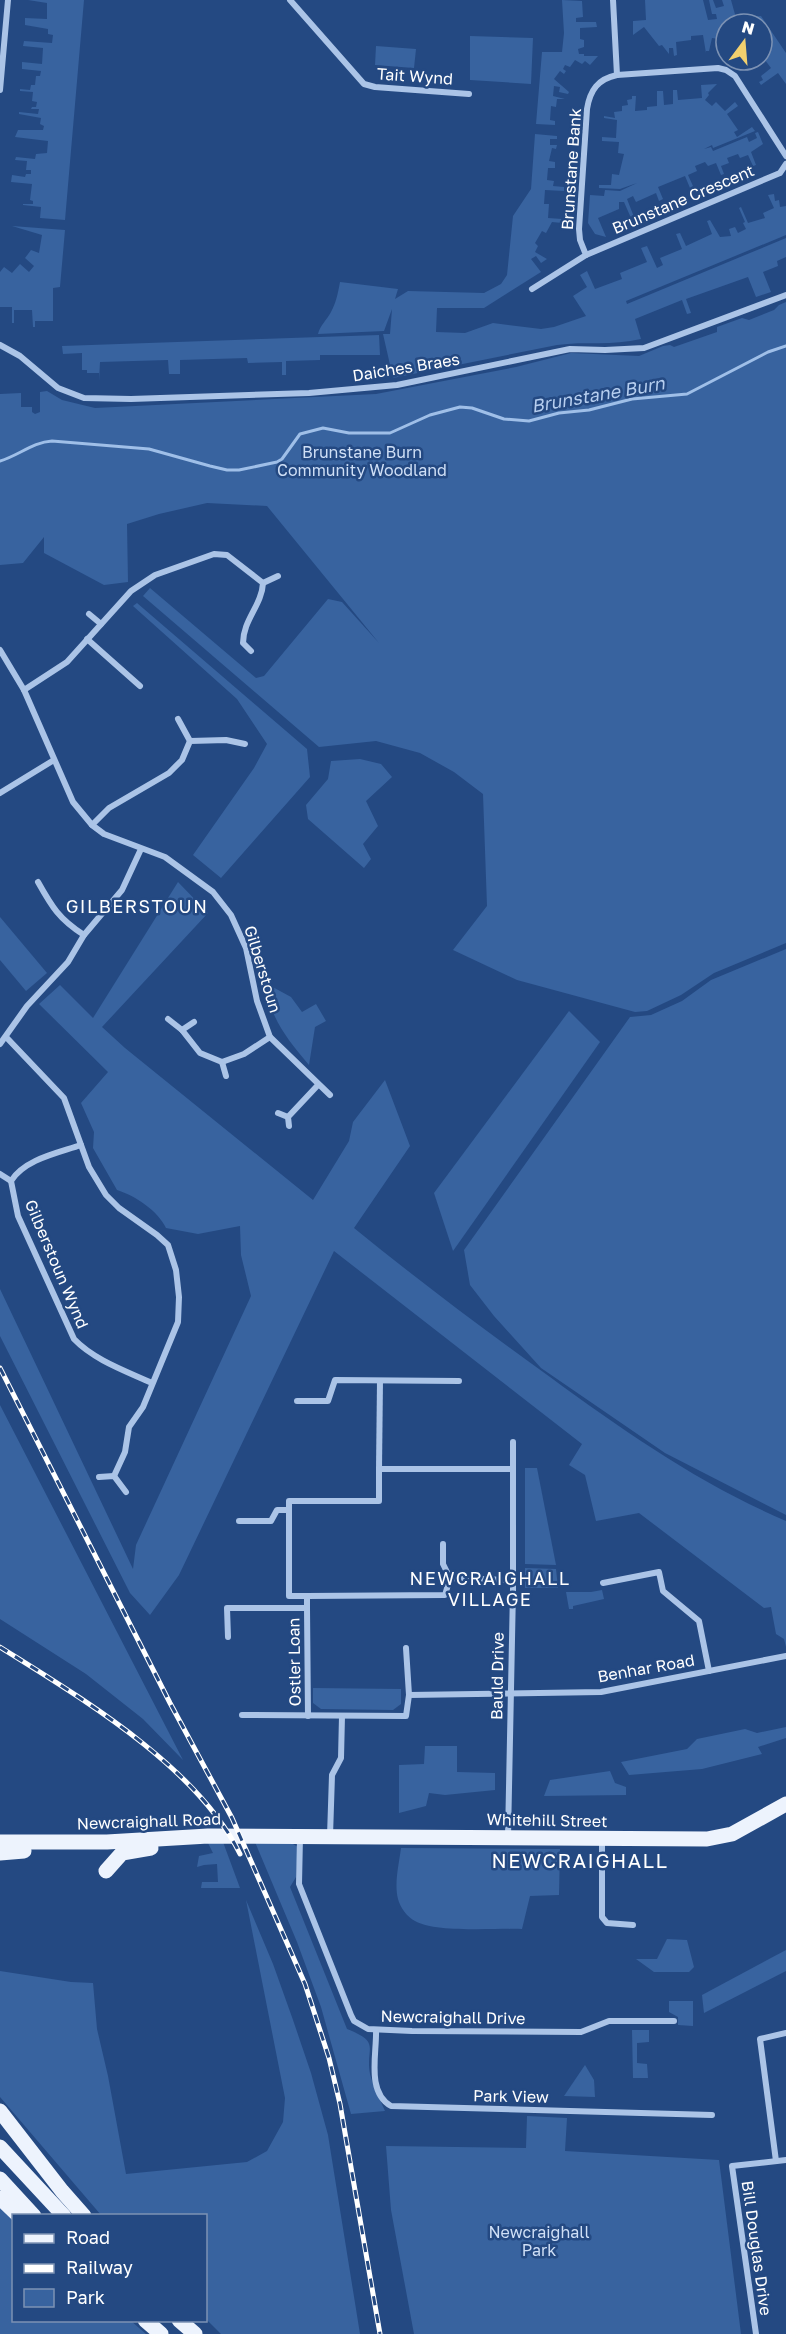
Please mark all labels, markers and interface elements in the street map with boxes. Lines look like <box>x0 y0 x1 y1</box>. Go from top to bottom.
north arrow <box>714 12 774 72</box>
text: N <box>740 16 757 39</box>
street label: Tait Wynd <box>376 63 454 89</box>
street label: Brunstane Bank <box>557 107 585 231</box>
street label: Brunstane Crescent <box>609 160 757 238</box>
street label: Daiches Braes <box>351 349 461 385</box>
water label: Brunstane Burn <box>529 371 667 417</box>
park label: Brunstane Burn Community Woodland <box>277 442 447 480</box>
district label: GILBERSTOUN <box>66 895 208 917</box>
street label: Gilberstoun <box>240 923 286 1015</box>
street label: Gilberstoun Wynd <box>21 1197 93 1331</box>
district label: NEWCRAIGHALL VILLAGE <box>410 1567 570 1610</box>
street label: Ostler Loan <box>283 1618 305 1706</box>
street label: Bauld Drive <box>486 1632 508 1720</box>
street label: Benhar Road <box>596 1650 696 1686</box>
street label: Newcraighall Road <box>77 1808 221 1834</box>
street label: Whitehill Street <box>486 1809 608 1831</box>
district label: NEWCRAIGHALL <box>492 1848 668 1872</box>
street label: Newcraighall Drive <box>380 2006 526 2028</box>
street label: Park View <box>473 2085 549 2107</box>
street label: Bill Douglas Drive <box>738 2179 776 2317</box>
legend <box>12 2214 207 2322</box>
park label: Newcraighall Park <box>488 2222 590 2260</box>
text: Road <box>66 2226 110 2248</box>
text: Railway <box>66 2256 133 2278</box>
text: Park <box>66 2286 105 2308</box>

